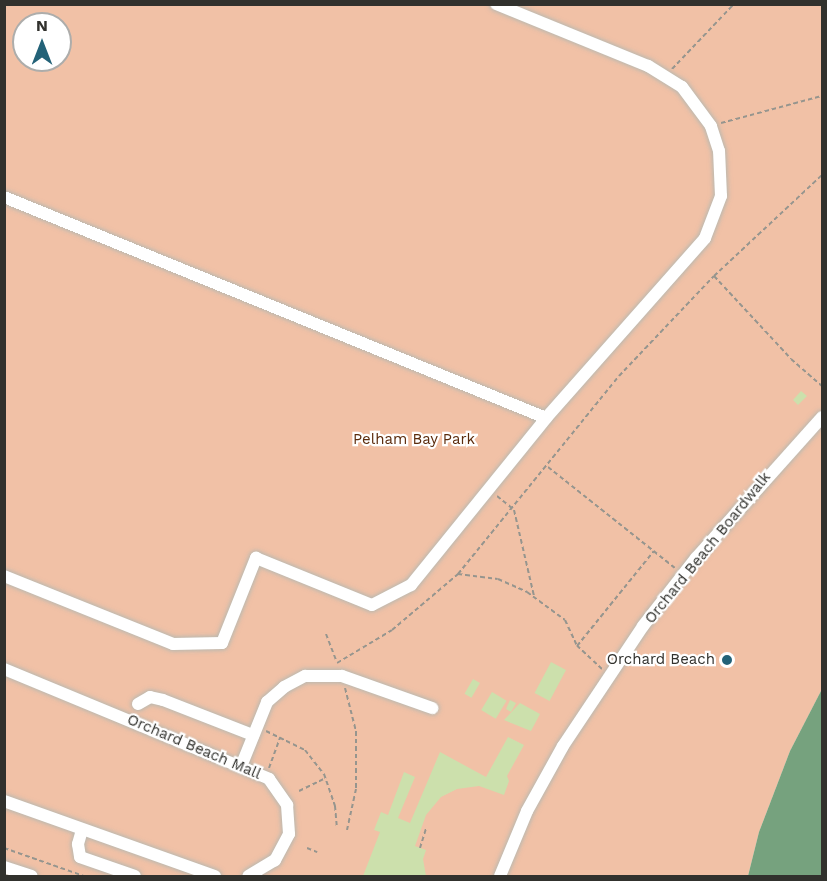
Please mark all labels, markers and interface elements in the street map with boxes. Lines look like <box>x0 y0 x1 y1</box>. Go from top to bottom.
north arrow <box>12 12 72 72</box>
text: N <box>36 16 48 35</box>
park label: Pelham Bay Park <box>353 431 475 449</box>
street label: Orchard Beach Boardwalk <box>641 469 775 627</box>
place label: Orchard Beach <box>607 651 715 669</box>
marker: Orchard Beach <box>720 653 734 667</box>
street label: Orchard Beach Mall <box>124 711 264 783</box>

